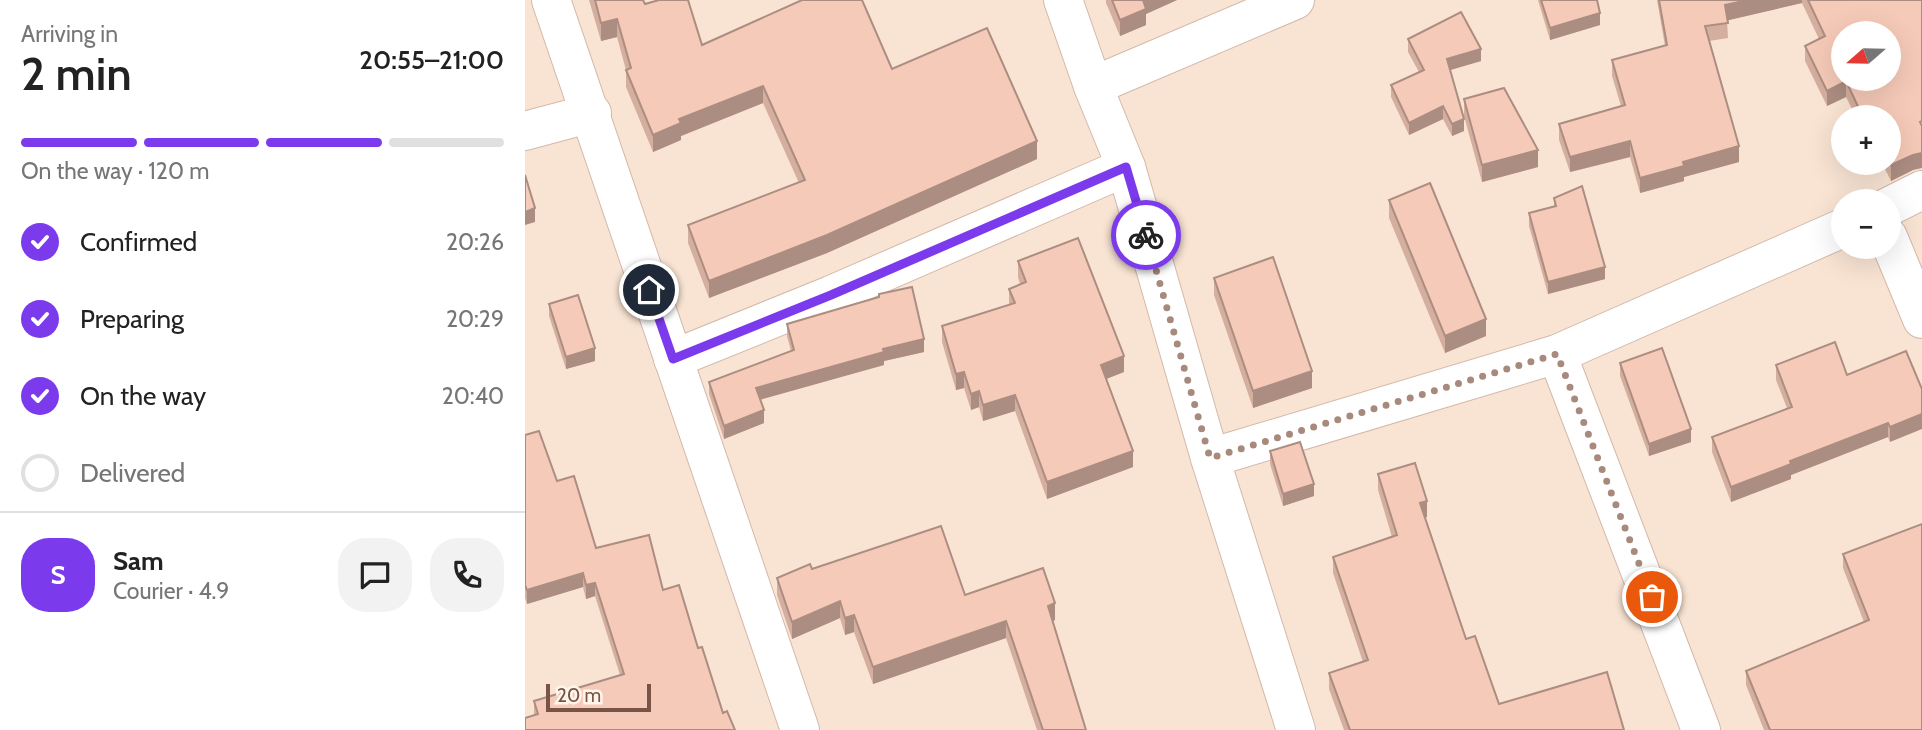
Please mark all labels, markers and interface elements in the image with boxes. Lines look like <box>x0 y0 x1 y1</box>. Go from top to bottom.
text: Arriving in <box>21 20 118 48</box>
north arrow <box>1831 21 1901 91</box>
map controls <box>1831 21 1901 259</box>
text: 20:55–21:00 <box>359 44 504 76</box>
text: 2 min <box>21 46 132 102</box>
button: + <box>1831 105 1901 175</box>
text: On the way · 120 m <box>21 157 209 185</box>
button: − <box>1831 189 1901 259</box>
courier <box>1111 200 1181 270</box>
icon: bike <box>1127 216 1165 254</box>
icon: check <box>21 223 59 261</box>
text: Confirmed <box>80 226 197 258</box>
text: 20:26 <box>446 228 504 256</box>
pin <box>619 260 679 320</box>
icon: home <box>630 271 668 309</box>
icon: check <box>21 300 59 338</box>
text: Preparing <box>80 303 184 335</box>
text: 20:29 <box>446 305 504 333</box>
icon: check <box>21 377 59 415</box>
text: On the way <box>80 380 206 412</box>
text: 20:40 <box>442 382 504 410</box>
text: Delivered <box>80 457 185 489</box>
button: chat <box>338 538 412 612</box>
button: phone <box>430 538 504 612</box>
text: Sam <box>113 545 164 577</box>
text: S <box>50 559 66 591</box>
pin <box>1622 567 1682 627</box>
text: Courier · 4.9 <box>113 577 229 605</box>
icon: bag <box>1633 578 1671 616</box>
scale bar <box>546 681 651 713</box>
text: 20 m <box>557 684 601 707</box>

